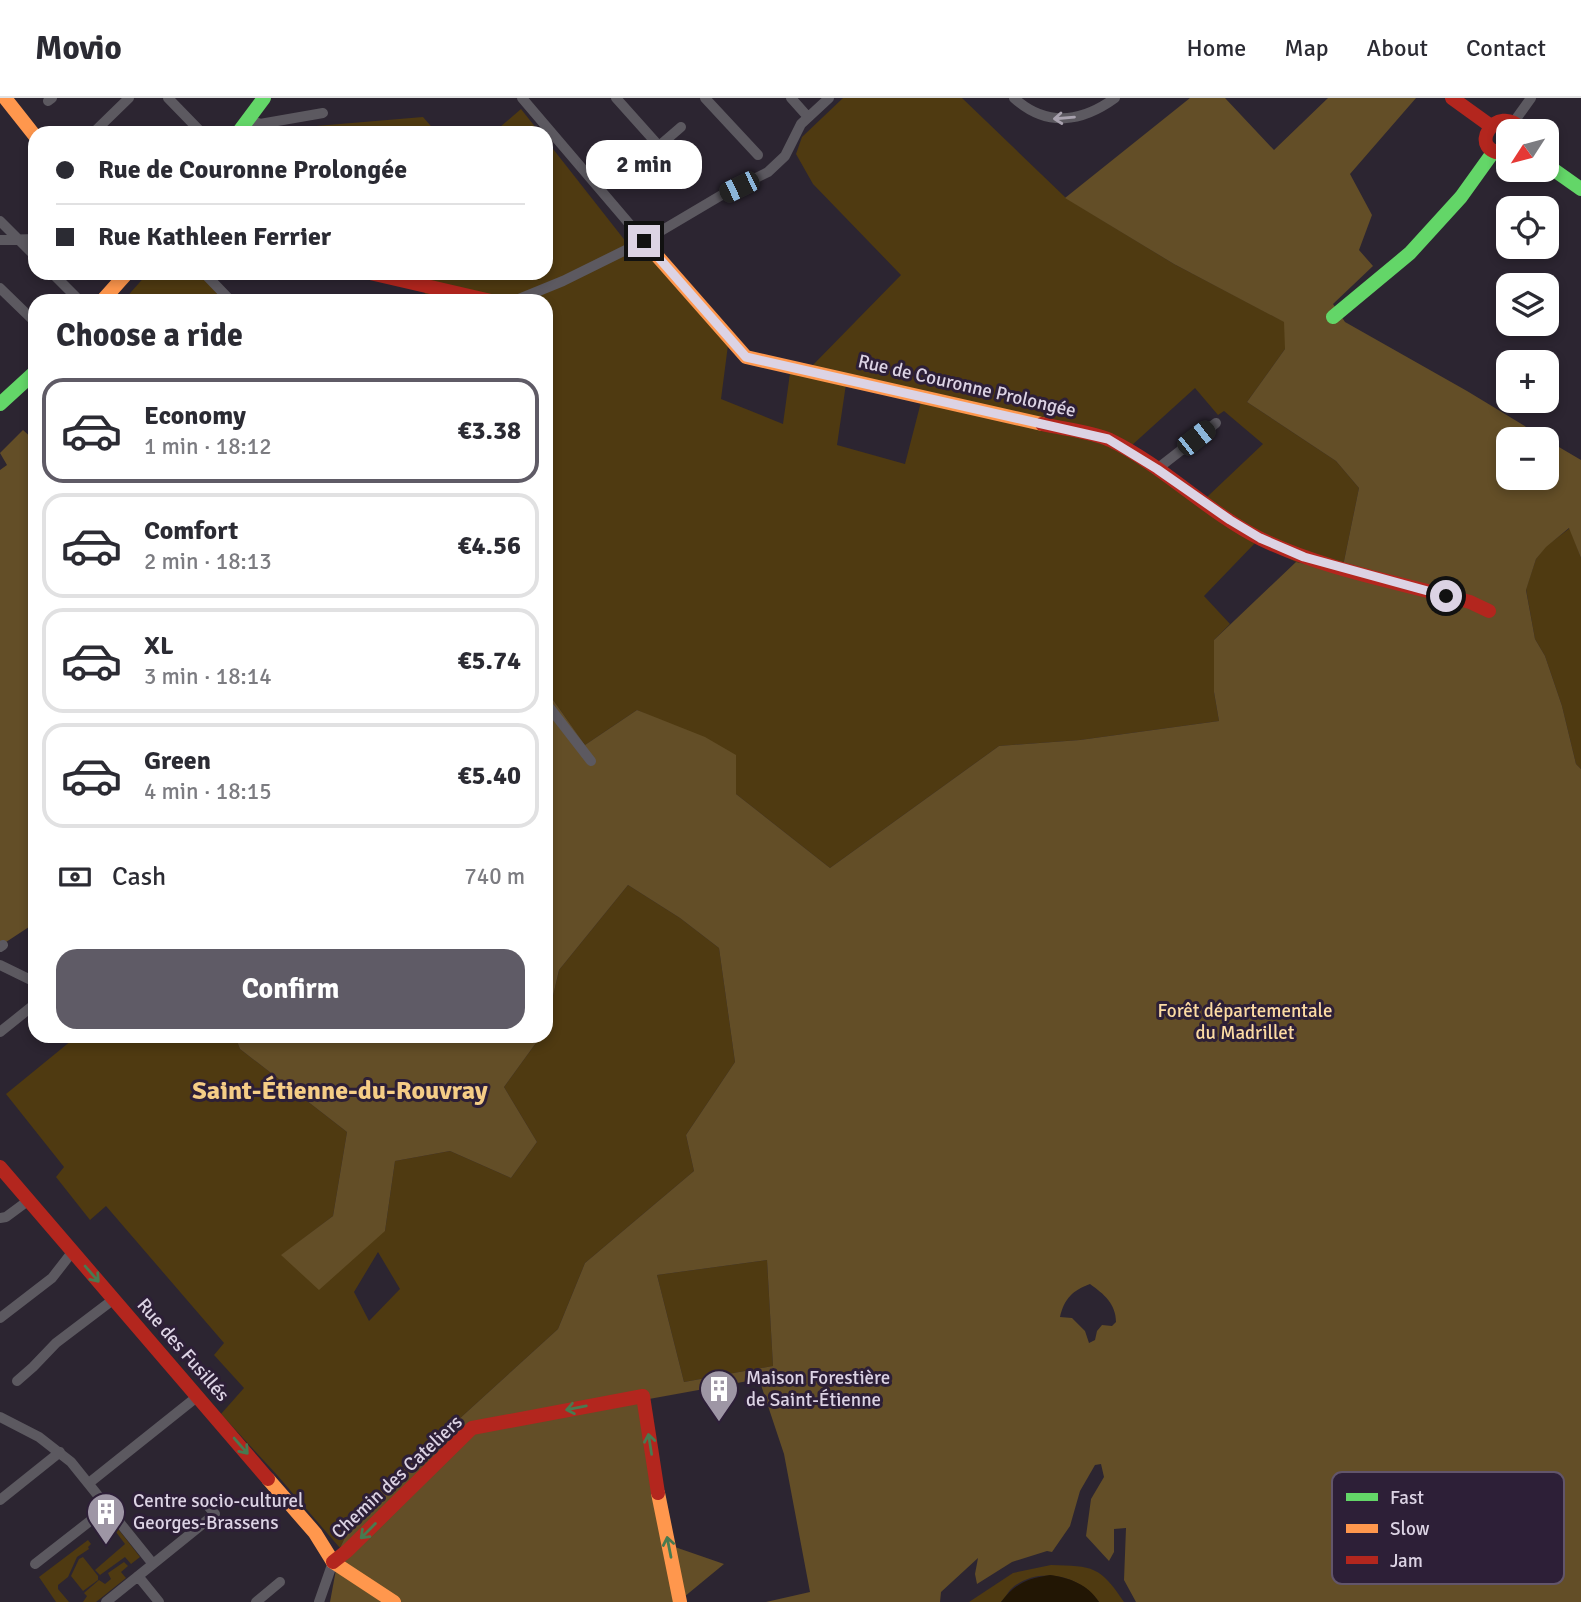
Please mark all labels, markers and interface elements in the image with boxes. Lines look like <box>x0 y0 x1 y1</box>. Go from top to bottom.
text: Movio <box>35 28 122 69</box>
text: Home <box>1186 33 1246 63</box>
text: Map <box>1284 33 1329 63</box>
text: About <box>1367 33 1428 63</box>
text: Contact <box>1466 33 1546 63</box>
one-way arrow <box>1054 112 1076 125</box>
north arrow <box>1496 119 1559 182</box>
map controls <box>1496 119 1559 490</box>
callout: 2 min <box>586 139 702 188</box>
text: 2 min <box>616 150 672 179</box>
text: Rue de Couronne Prolongée <box>98 154 407 186</box>
car <box>716 168 763 206</box>
button: locate <box>1496 196 1559 259</box>
text: Rue Kathleen Ferrier <box>98 221 331 253</box>
route end <box>628 225 660 257</box>
button: layers <box>1496 273 1559 336</box>
text: Choose a ride <box>56 316 243 355</box>
street label: Rue de Couronne Prolongée <box>856 349 1078 423</box>
button: + <box>1496 350 1559 413</box>
icon: car <box>60 399 123 462</box>
text: Economy <box>144 400 246 432</box>
text: €3.38 <box>457 415 521 447</box>
car <box>1173 417 1220 459</box>
button: − <box>1496 427 1559 490</box>
text: 1 min · 18:12 <box>144 432 272 461</box>
icon: car <box>60 514 123 577</box>
text: Comfort <box>144 515 238 547</box>
text: €4.56 <box>457 530 521 562</box>
text: 2 min · 18:13 <box>144 547 272 576</box>
route start <box>1430 580 1462 612</box>
icon: car <box>60 629 123 692</box>
text: XL <box>144 630 174 662</box>
text: €5.74 <box>457 645 521 677</box>
text: 3 min · 18:14 <box>144 662 272 691</box>
icon: car <box>60 744 123 807</box>
text: Green <box>144 745 211 777</box>
text: €5.40 <box>457 760 521 792</box>
text: 4 min · 18:15 <box>144 777 272 806</box>
icon: cash <box>56 858 94 896</box>
text: Cash <box>112 861 166 893</box>
text: 740 m <box>464 862 525 891</box>
button: Confirm <box>56 949 525 1029</box>
park label: Forêt départementale du Madrillet <box>1157 999 1333 1045</box>
district label: Saint-Étienne-du-Rouvray <box>192 1075 488 1107</box>
one-way arrow <box>84 1265 100 1283</box>
street label: Rue des Fusillés <box>132 1293 234 1407</box>
place label: Maison Forestière de Saint-Étienne <box>746 1366 890 1412</box>
building icon: Maison Forestière de Saint-Étienne <box>698 1368 740 1423</box>
one-way arrow <box>565 1402 588 1416</box>
street label: Chemin des Cateliers <box>326 1410 468 1544</box>
one-way arrow <box>643 1433 656 1456</box>
one-way arrow <box>233 1437 249 1455</box>
legend <box>1332 1472 1564 1584</box>
text: Fast <box>1390 1486 1424 1510</box>
place label: Centre socio-culturel Georges-Brassens <box>133 1489 304 1535</box>
building icon: Centre socio-culturel Georges-Brassens <box>85 1491 127 1546</box>
text: Slow <box>1390 1517 1430 1541</box>
one-way arrow <box>359 1522 376 1539</box>
one-way arrow <box>662 1536 675 1559</box>
text: Jam <box>1390 1549 1423 1573</box>

